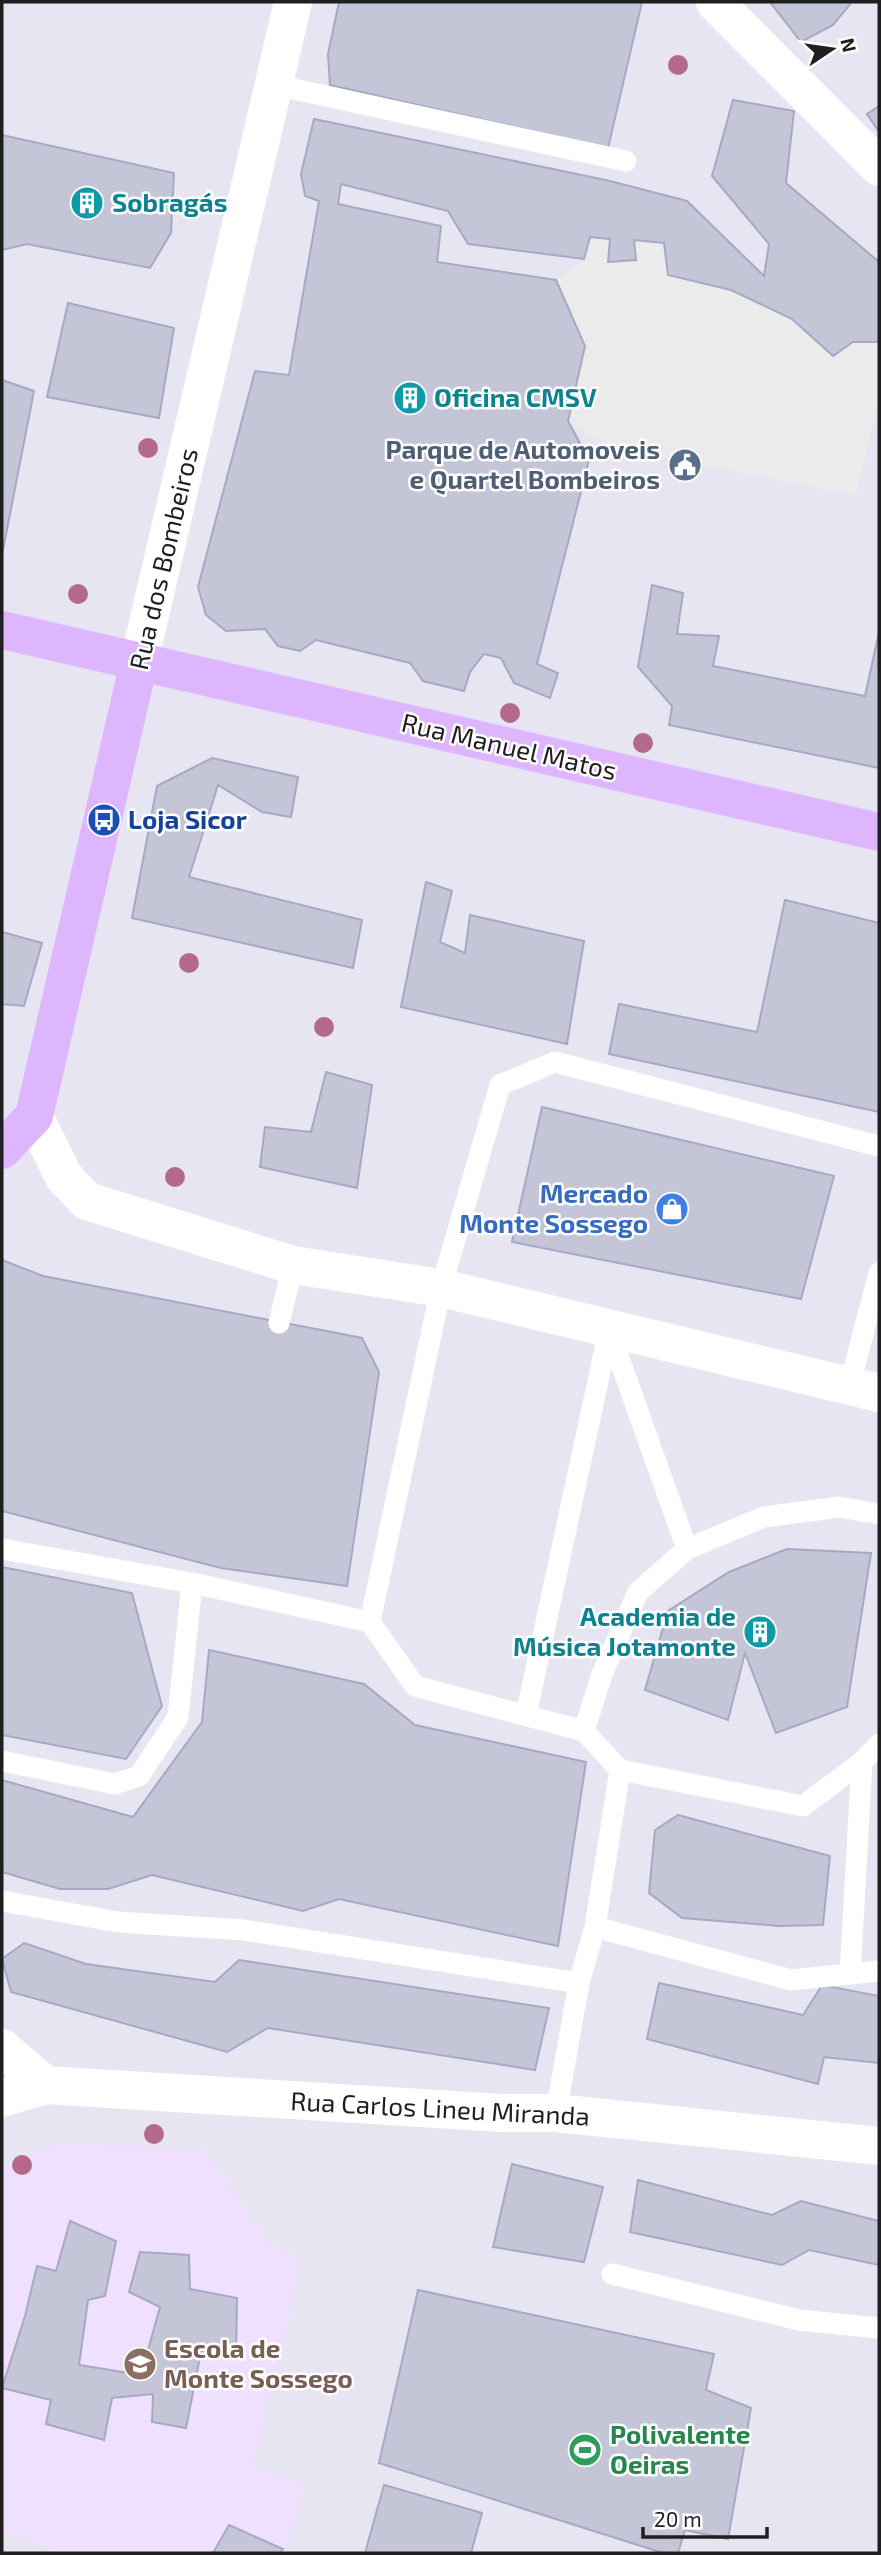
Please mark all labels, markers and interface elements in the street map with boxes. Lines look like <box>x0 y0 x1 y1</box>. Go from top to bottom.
north arrow <box>797 14 867 84</box>
text: N <box>836 36 862 54</box>
building icon: Sobragás <box>68 184 106 222</box>
place label: Sobragás <box>112 186 227 217</box>
building icon: Oficina CMSV <box>391 379 429 417</box>
place label: Oficina CMSV <box>434 381 597 412</box>
place label: Parque de Automoveis e Quartel Bombeiros <box>385 433 660 495</box>
street label: Rua dos Bombeiros <box>122 445 203 673</box>
public building icon: Parque de Automoveis e Quartel Bombeiros <box>666 446 704 484</box>
street label: Rua Manuel Matos <box>399 706 620 785</box>
bus stop icon: Loja Sicor <box>85 801 123 839</box>
place label: Loja Sicor <box>128 803 247 834</box>
place label: Mercado Monte Sossego <box>459 1177 648 1238</box>
shop icon: Mercado Monte Sossego <box>653 1190 691 1228</box>
place label: Academia de Música Jotamonte <box>513 1600 736 1661</box>
building icon: Academia de Música Jotamonte <box>741 1613 779 1651</box>
street label: Rua Carlos Lineu Miranda <box>290 2084 591 2131</box>
place label: Escola de Monte Sossego <box>164 2332 353 2393</box>
school or university icon: Escola de Monte Sossego <box>121 2345 159 2383</box>
place label: Polivalente Oeiras <box>610 2418 751 2479</box>
sports icon: Polivalente Oeiras <box>566 2431 604 2469</box>
scale bar <box>643 2496 767 2540</box>
text: 20 m <box>654 2506 702 2531</box>

